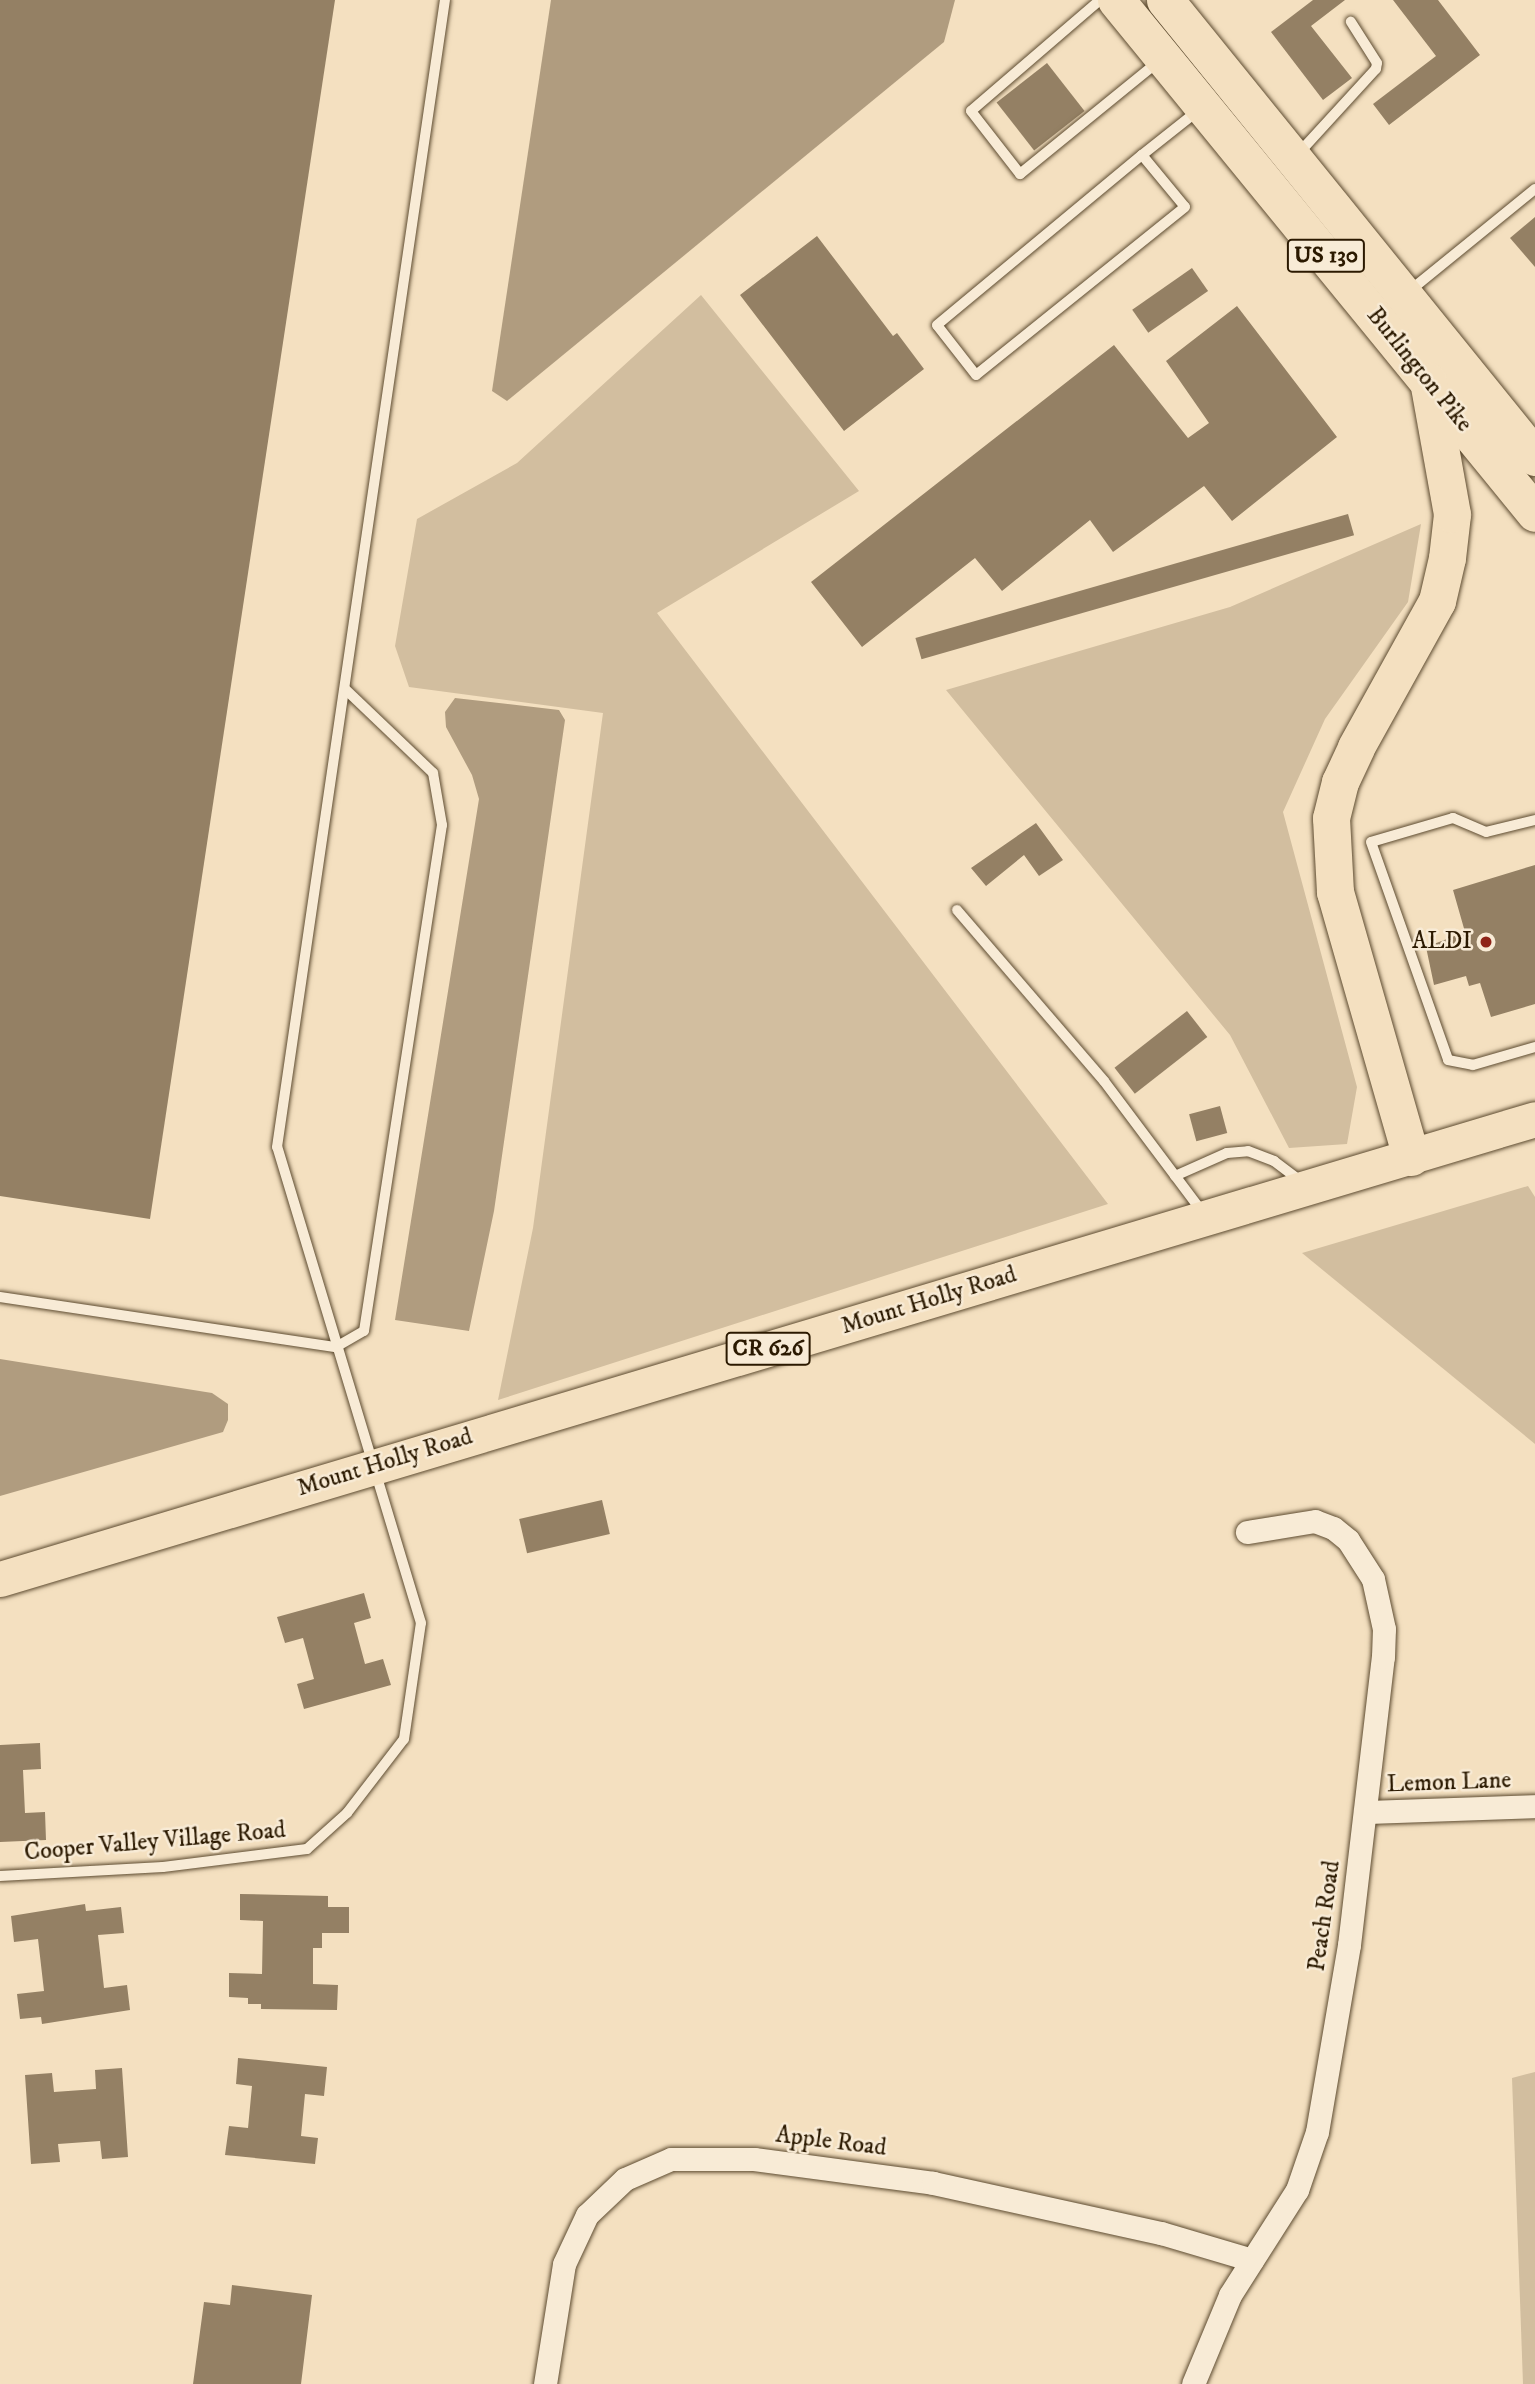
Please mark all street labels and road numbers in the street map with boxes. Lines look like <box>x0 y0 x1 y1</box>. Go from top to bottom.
road number: US 130 <box>1286 236 1366 276</box>
street label: Burlington Pike <box>1360 302 1478 438</box>
street label: Mount Holly Road <box>838 1261 1020 1341</box>
road number: CR 626 <box>724 1330 812 1368</box>
street label: Mount Holly Road <box>294 1423 476 1503</box>
street label: Lemon Lane <box>1386 1766 1512 1800</box>
street label: Cooper Valley Village Road <box>23 1816 287 1868</box>
street label: Peach Road <box>1303 1859 1347 1973</box>
street label: Apple Road <box>774 2121 888 2163</box>

